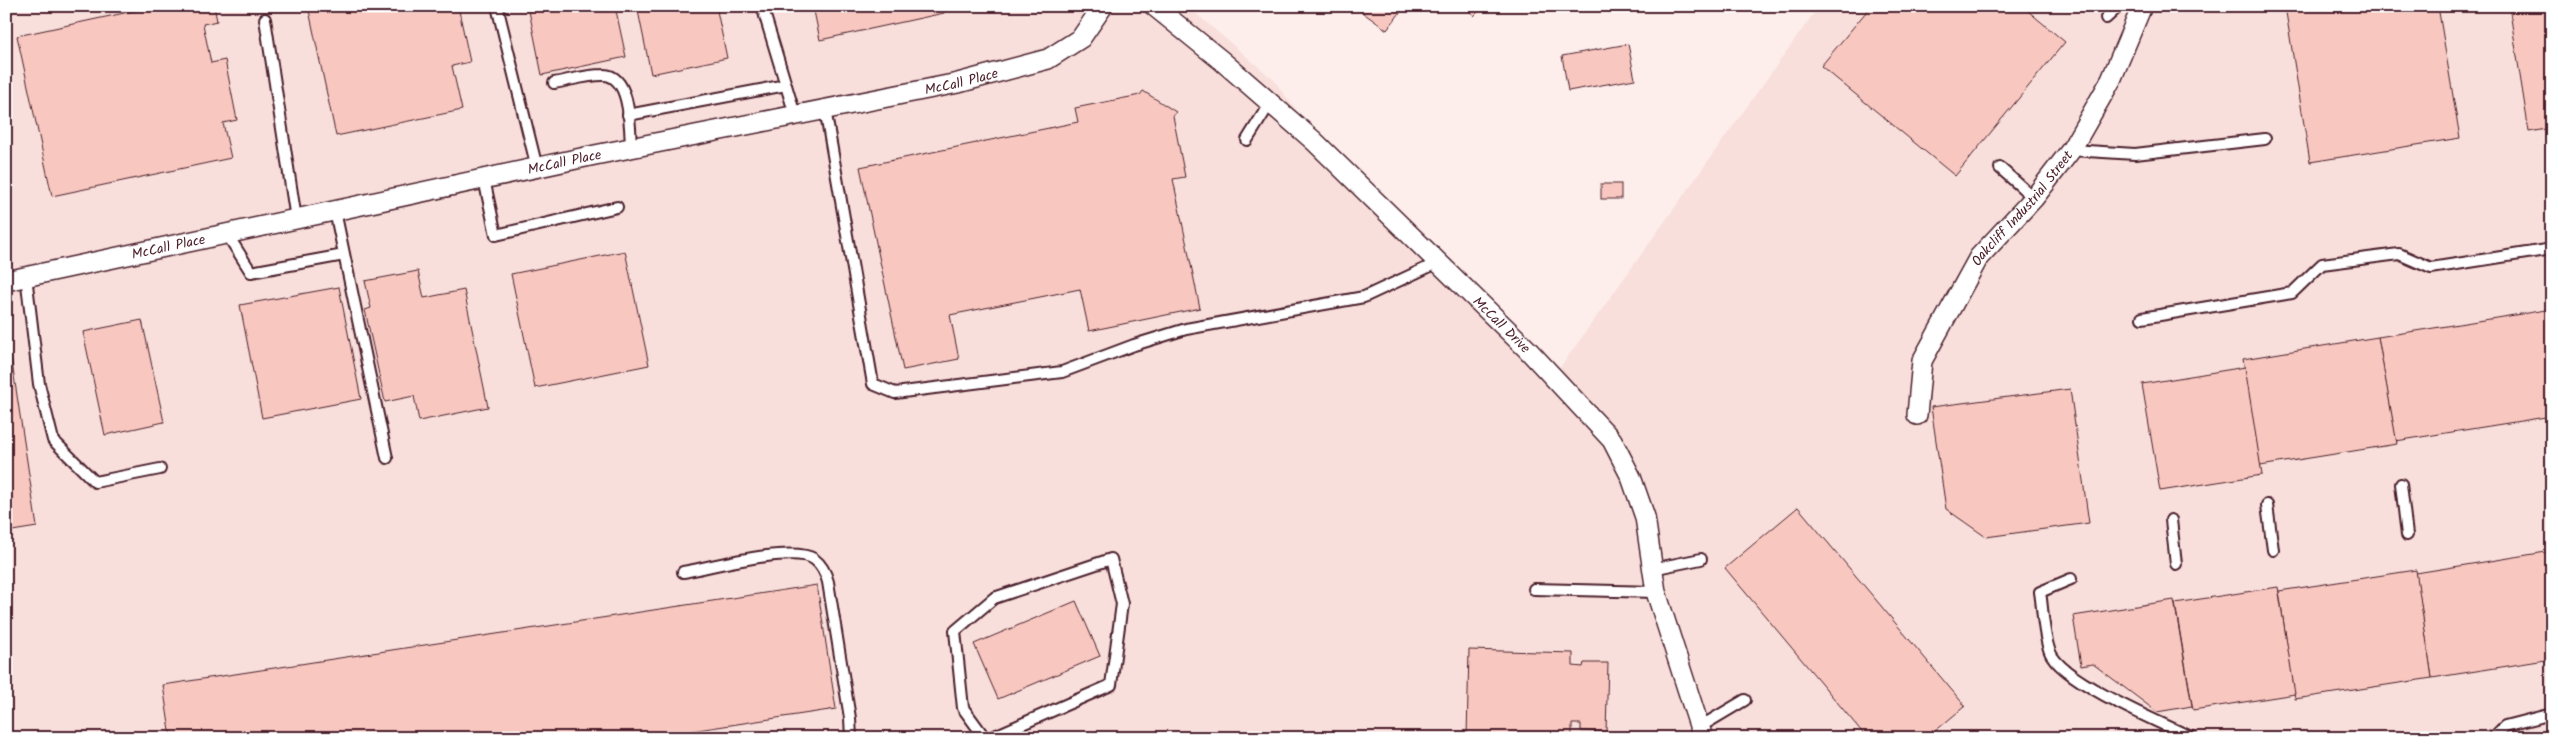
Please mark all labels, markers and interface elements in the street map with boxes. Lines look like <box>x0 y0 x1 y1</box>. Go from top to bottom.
street label: McCall Place <box>923 63 1001 101</box>
street label: McCall Place <box>526 144 604 181</box>
street label: Oakcliff Industrial Street <box>1966 145 2079 270</box>
street label: McCall Place <box>130 229 208 266</box>
street label: McCall Drive <box>1467 291 1536 359</box>

